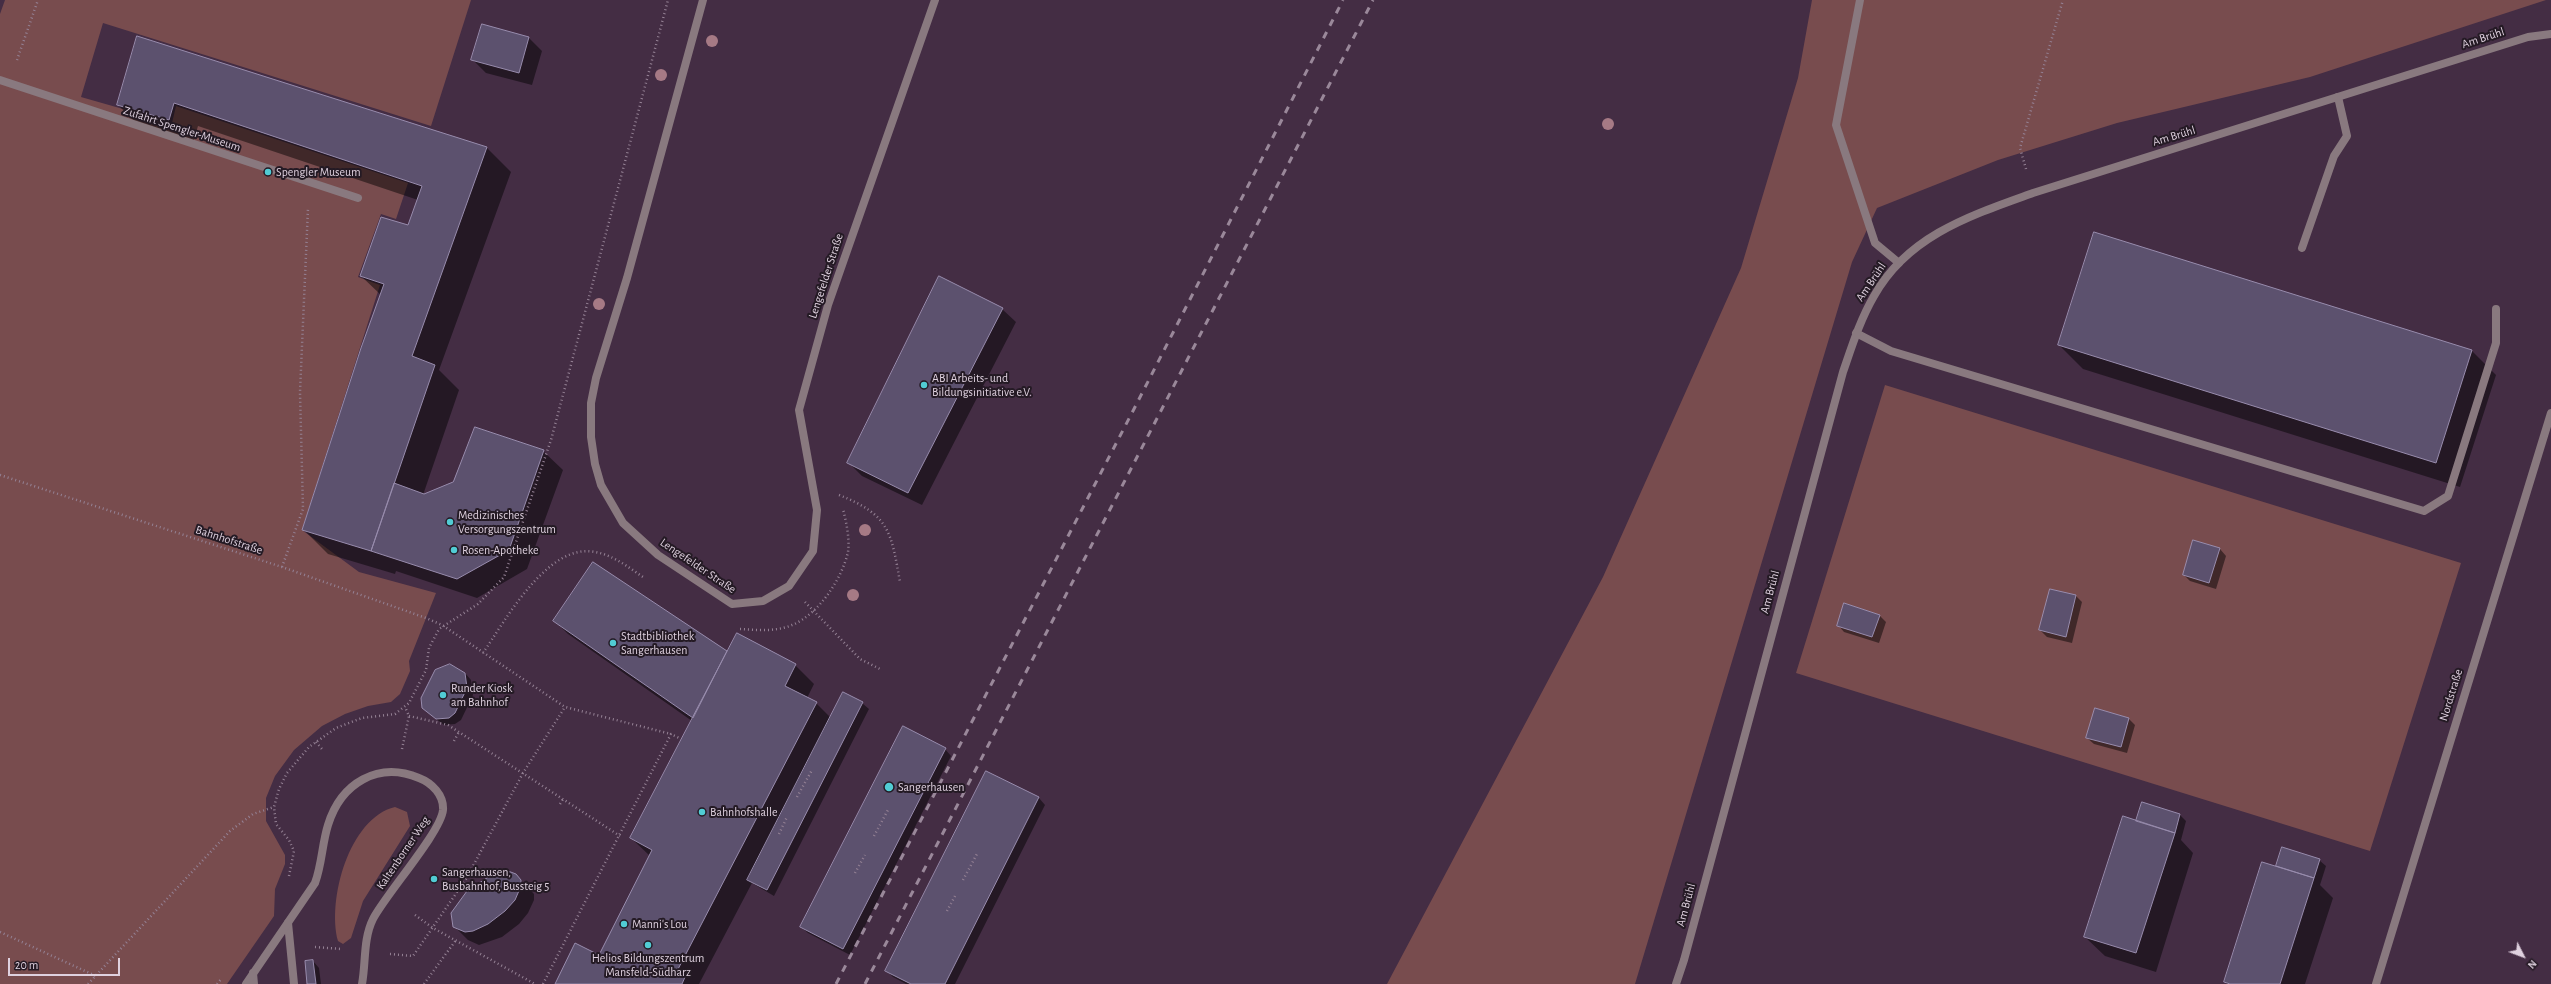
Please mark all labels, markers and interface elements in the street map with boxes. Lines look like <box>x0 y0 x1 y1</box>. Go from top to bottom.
street label: Am Brühl <box>2460 24 2506 52</box>
street label: Zufahrt Spengler-Museum <box>121 103 243 155</box>
street label: Am Brühl <box>2151 123 2197 149</box>
place label: Spengler Museum <box>276 165 361 179</box>
marker: Spengler Museum <box>263 167 273 177</box>
street label: Lengefelder Straße <box>805 232 847 320</box>
street label: Am Brühl <box>1853 260 1889 304</box>
place label: ABI Arbeits- und Bildungsinitiative e.V. <box>932 371 1032 399</box>
marker: ABI Arbeits- und Bildungsinitiative e.V. <box>919 380 929 390</box>
place label: Medizinisches Versorgungszentrum <box>458 508 556 536</box>
marker: Medizinisches Versorgungszentrum <box>445 517 455 527</box>
street label: Bahnhofstraße <box>194 522 264 558</box>
street label: Lengefelder Straße <box>657 535 739 597</box>
place label: Rosen-Apotheke <box>462 543 538 557</box>
marker: Rosen-Apotheke <box>449 545 459 555</box>
street label: Am Brühl <box>1757 569 1783 615</box>
place label: Stadtbibliothek Sangerhausen <box>621 629 694 657</box>
marker: Stadtbibliothek Sangerhausen <box>608 638 618 648</box>
street label: Nordstraße <box>2436 667 2466 723</box>
place label: Runder Kiosk am Bahnhof <box>451 681 512 709</box>
marker: Runder Kiosk am Bahnhof <box>438 690 448 700</box>
place label: Sangerhausen <box>898 780 964 794</box>
marker: Sangerhausen <box>883 781 895 793</box>
place label: Bahnhofshalle <box>710 805 778 819</box>
marker: Bahnhofshalle <box>697 807 707 817</box>
street label: Kaltenborner Weg <box>373 814 433 892</box>
place label: Sangerhausen, Busbahnhof, Bussteig 5 <box>442 865 549 893</box>
marker: Sangerhausen, Busbahnhof, Bussteig 5 <box>429 874 439 884</box>
street label: Am Brühl <box>1673 882 1699 928</box>
place label: Manni's Lou <box>632 917 687 931</box>
marker: Manni's Lou <box>619 919 629 929</box>
north arrow <box>2503 936 2543 976</box>
marker: Helios Bildungszentrum Mansfeld-Südharz <box>643 940 653 950</box>
scale bar <box>10 950 122 976</box>
place label: Helios Bildungszentrum Mansfeld-Südharz <box>592 951 704 979</box>
text: N <box>2526 958 2539 971</box>
text: 20 m <box>15 959 38 971</box>

